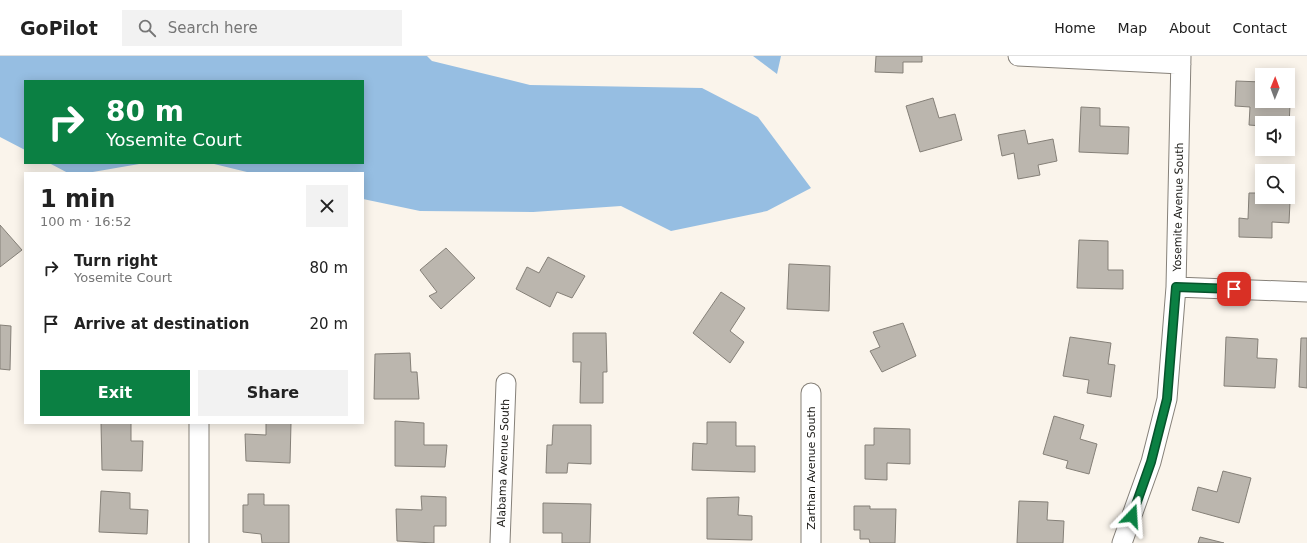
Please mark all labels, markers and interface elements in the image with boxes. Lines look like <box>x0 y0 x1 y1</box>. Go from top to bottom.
search box <box>122 10 402 46</box>
text: GoPilot <box>20 17 98 39</box>
icon: search <box>136 17 158 39</box>
text: Search here <box>168 19 258 37</box>
text: Home <box>1054 20 1096 36</box>
text: Map <box>1118 20 1147 36</box>
text: About <box>1169 20 1211 36</box>
text: Contact <box>1233 20 1287 36</box>
north arrow <box>1255 68 1295 108</box>
map controls <box>1255 68 1295 204</box>
text: 80 m <box>106 95 184 128</box>
icon: right <box>40 96 92 148</box>
button: sound <box>1255 116 1295 156</box>
text: Yosemite Court <box>106 129 242 150</box>
street label: Yosemite Avenue South <box>1171 142 1186 273</box>
button: search <box>1255 164 1295 204</box>
text: 1 min <box>40 185 115 213</box>
button: close <box>306 185 348 227</box>
text: 100 m · 16:52 <box>40 214 131 229</box>
text: Turn right <box>74 252 158 270</box>
icon: right <box>40 257 62 279</box>
text: 80 m <box>310 259 348 277</box>
text: Yosemite Court <box>74 270 172 285</box>
pin <box>1217 272 1251 306</box>
icon: arrive <box>1223 278 1245 300</box>
icon: arrive <box>40 313 62 335</box>
text: Arrive at destination <box>74 315 249 333</box>
text: 20 m <box>310 315 348 333</box>
button: Exit <box>40 370 190 416</box>
button: Share <box>198 370 348 416</box>
street label: Alabama Avenue South <box>495 399 512 527</box>
street label: Zarthan Avenue South <box>805 406 818 530</box>
position arrow <box>1111 495 1153 537</box>

